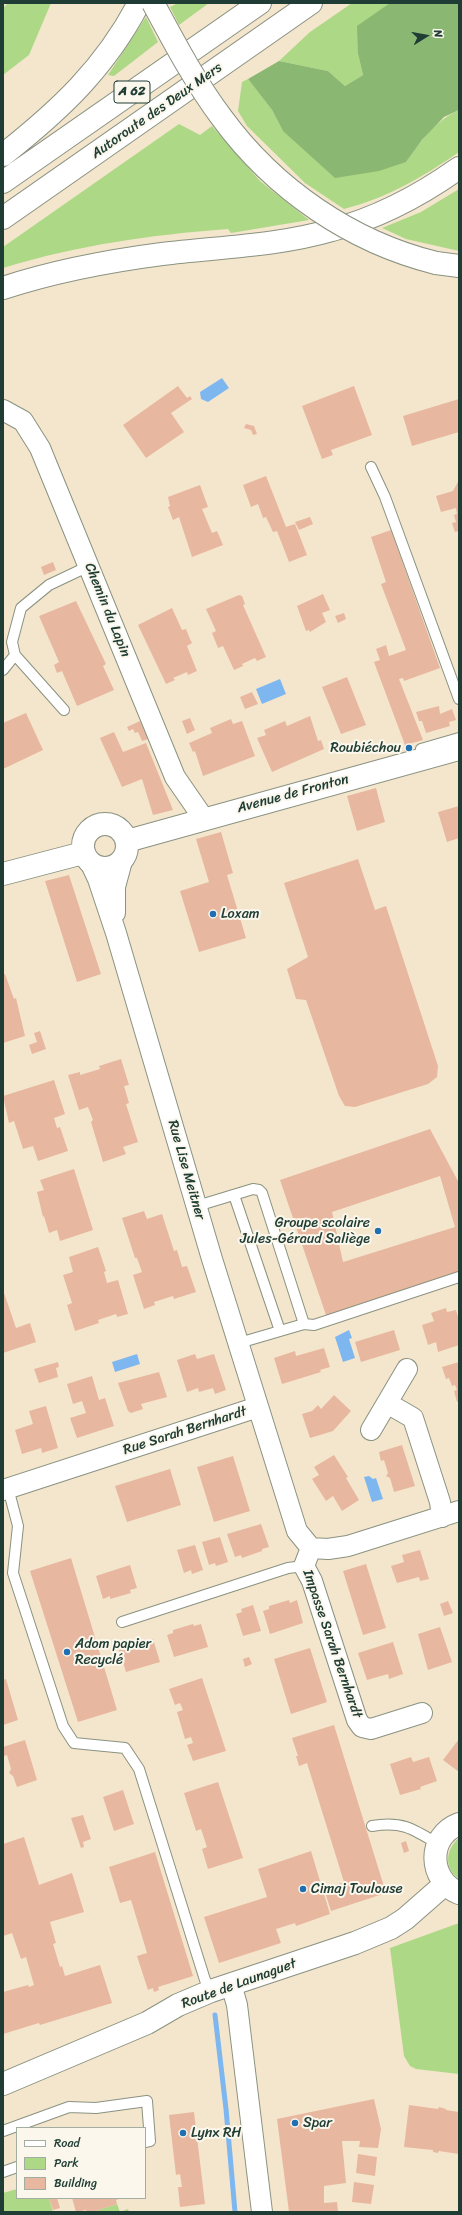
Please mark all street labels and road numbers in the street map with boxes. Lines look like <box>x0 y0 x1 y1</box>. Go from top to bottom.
street label: Autoroute des Deux Mers <box>88 59 226 163</box>
road number: A 62 <box>114 81 150 103</box>
street label: Chemin du Lapin <box>80 561 134 659</box>
street label: Avenue de Fronton <box>235 771 351 817</box>
street label: Rue Lise Meitner <box>164 1118 208 1222</box>
street label: Rue Sarah Bernhardt <box>121 1403 249 1459</box>
street label: Impasse Sarah Bernhardt <box>299 1568 365 1720</box>
street label: Route de Launaguet <box>179 1955 299 2013</box>

